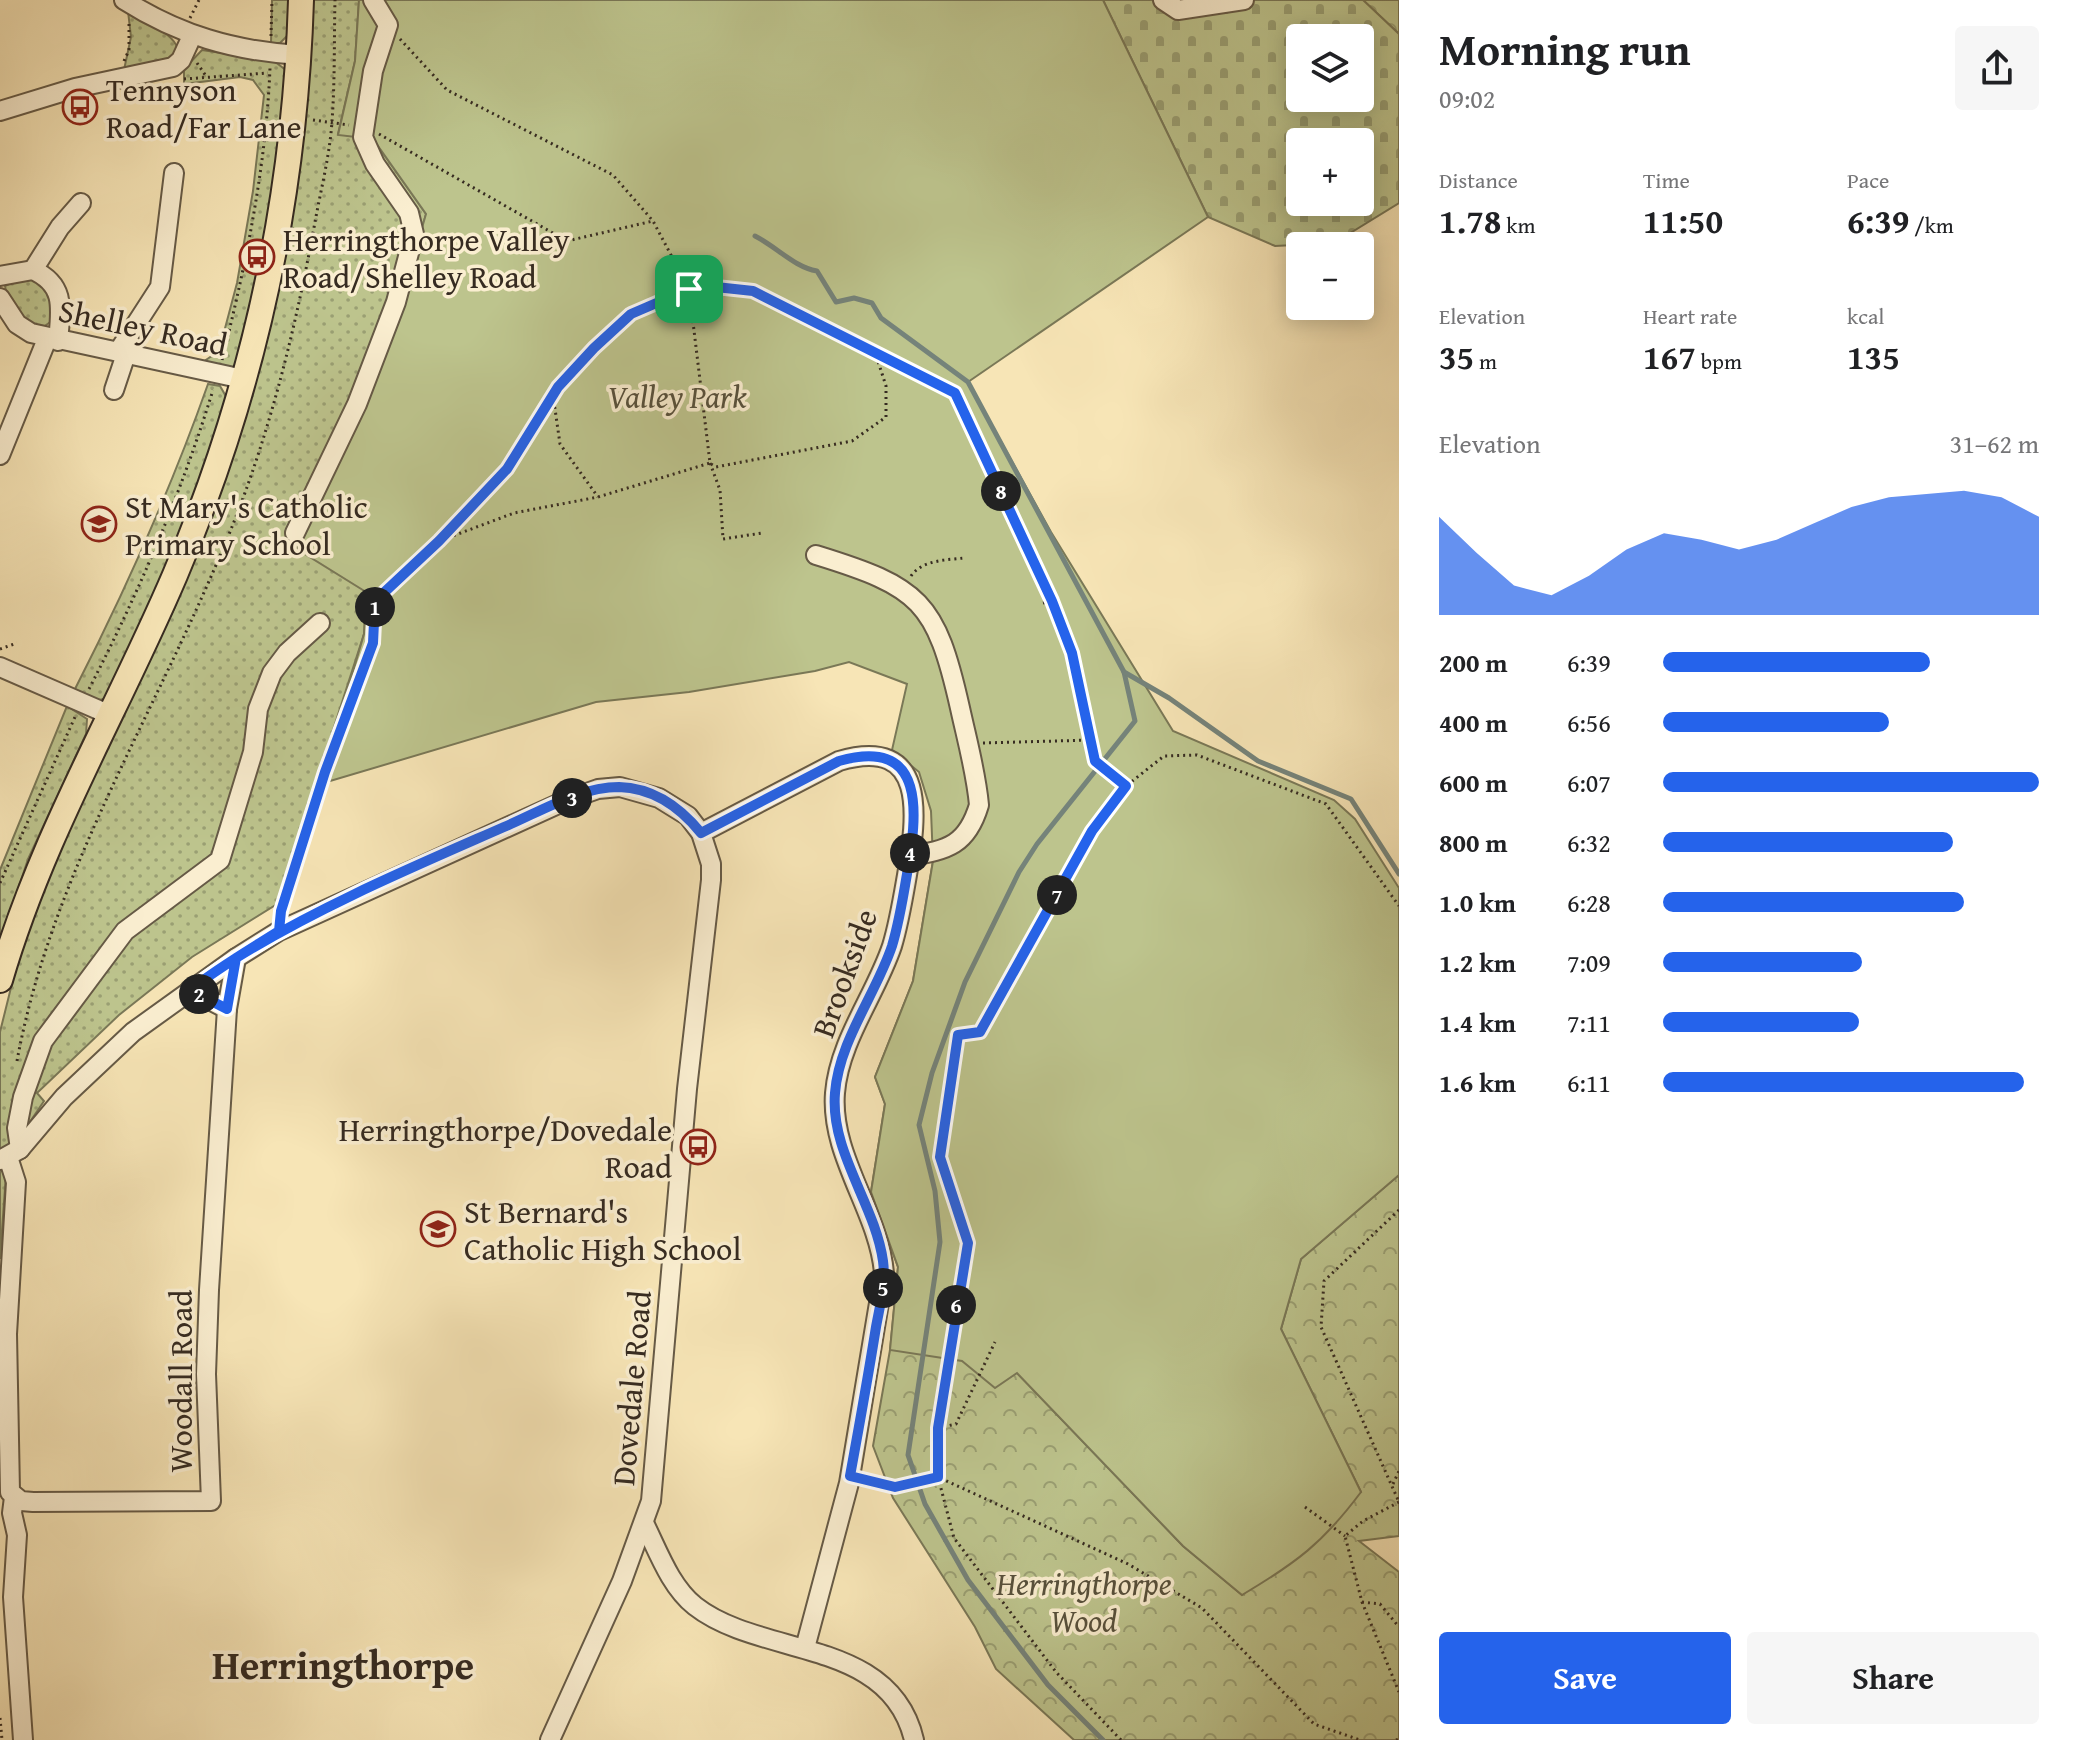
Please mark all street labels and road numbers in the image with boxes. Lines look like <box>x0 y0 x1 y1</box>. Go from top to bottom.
street label: Shelley Road <box>54 286 232 368</box>
street label: Brookside <box>799 902 889 1044</box>
street label: Dovedale Road <box>599 1289 663 1487</box>
street label: Woodall Road <box>157 1290 204 1472</box>

